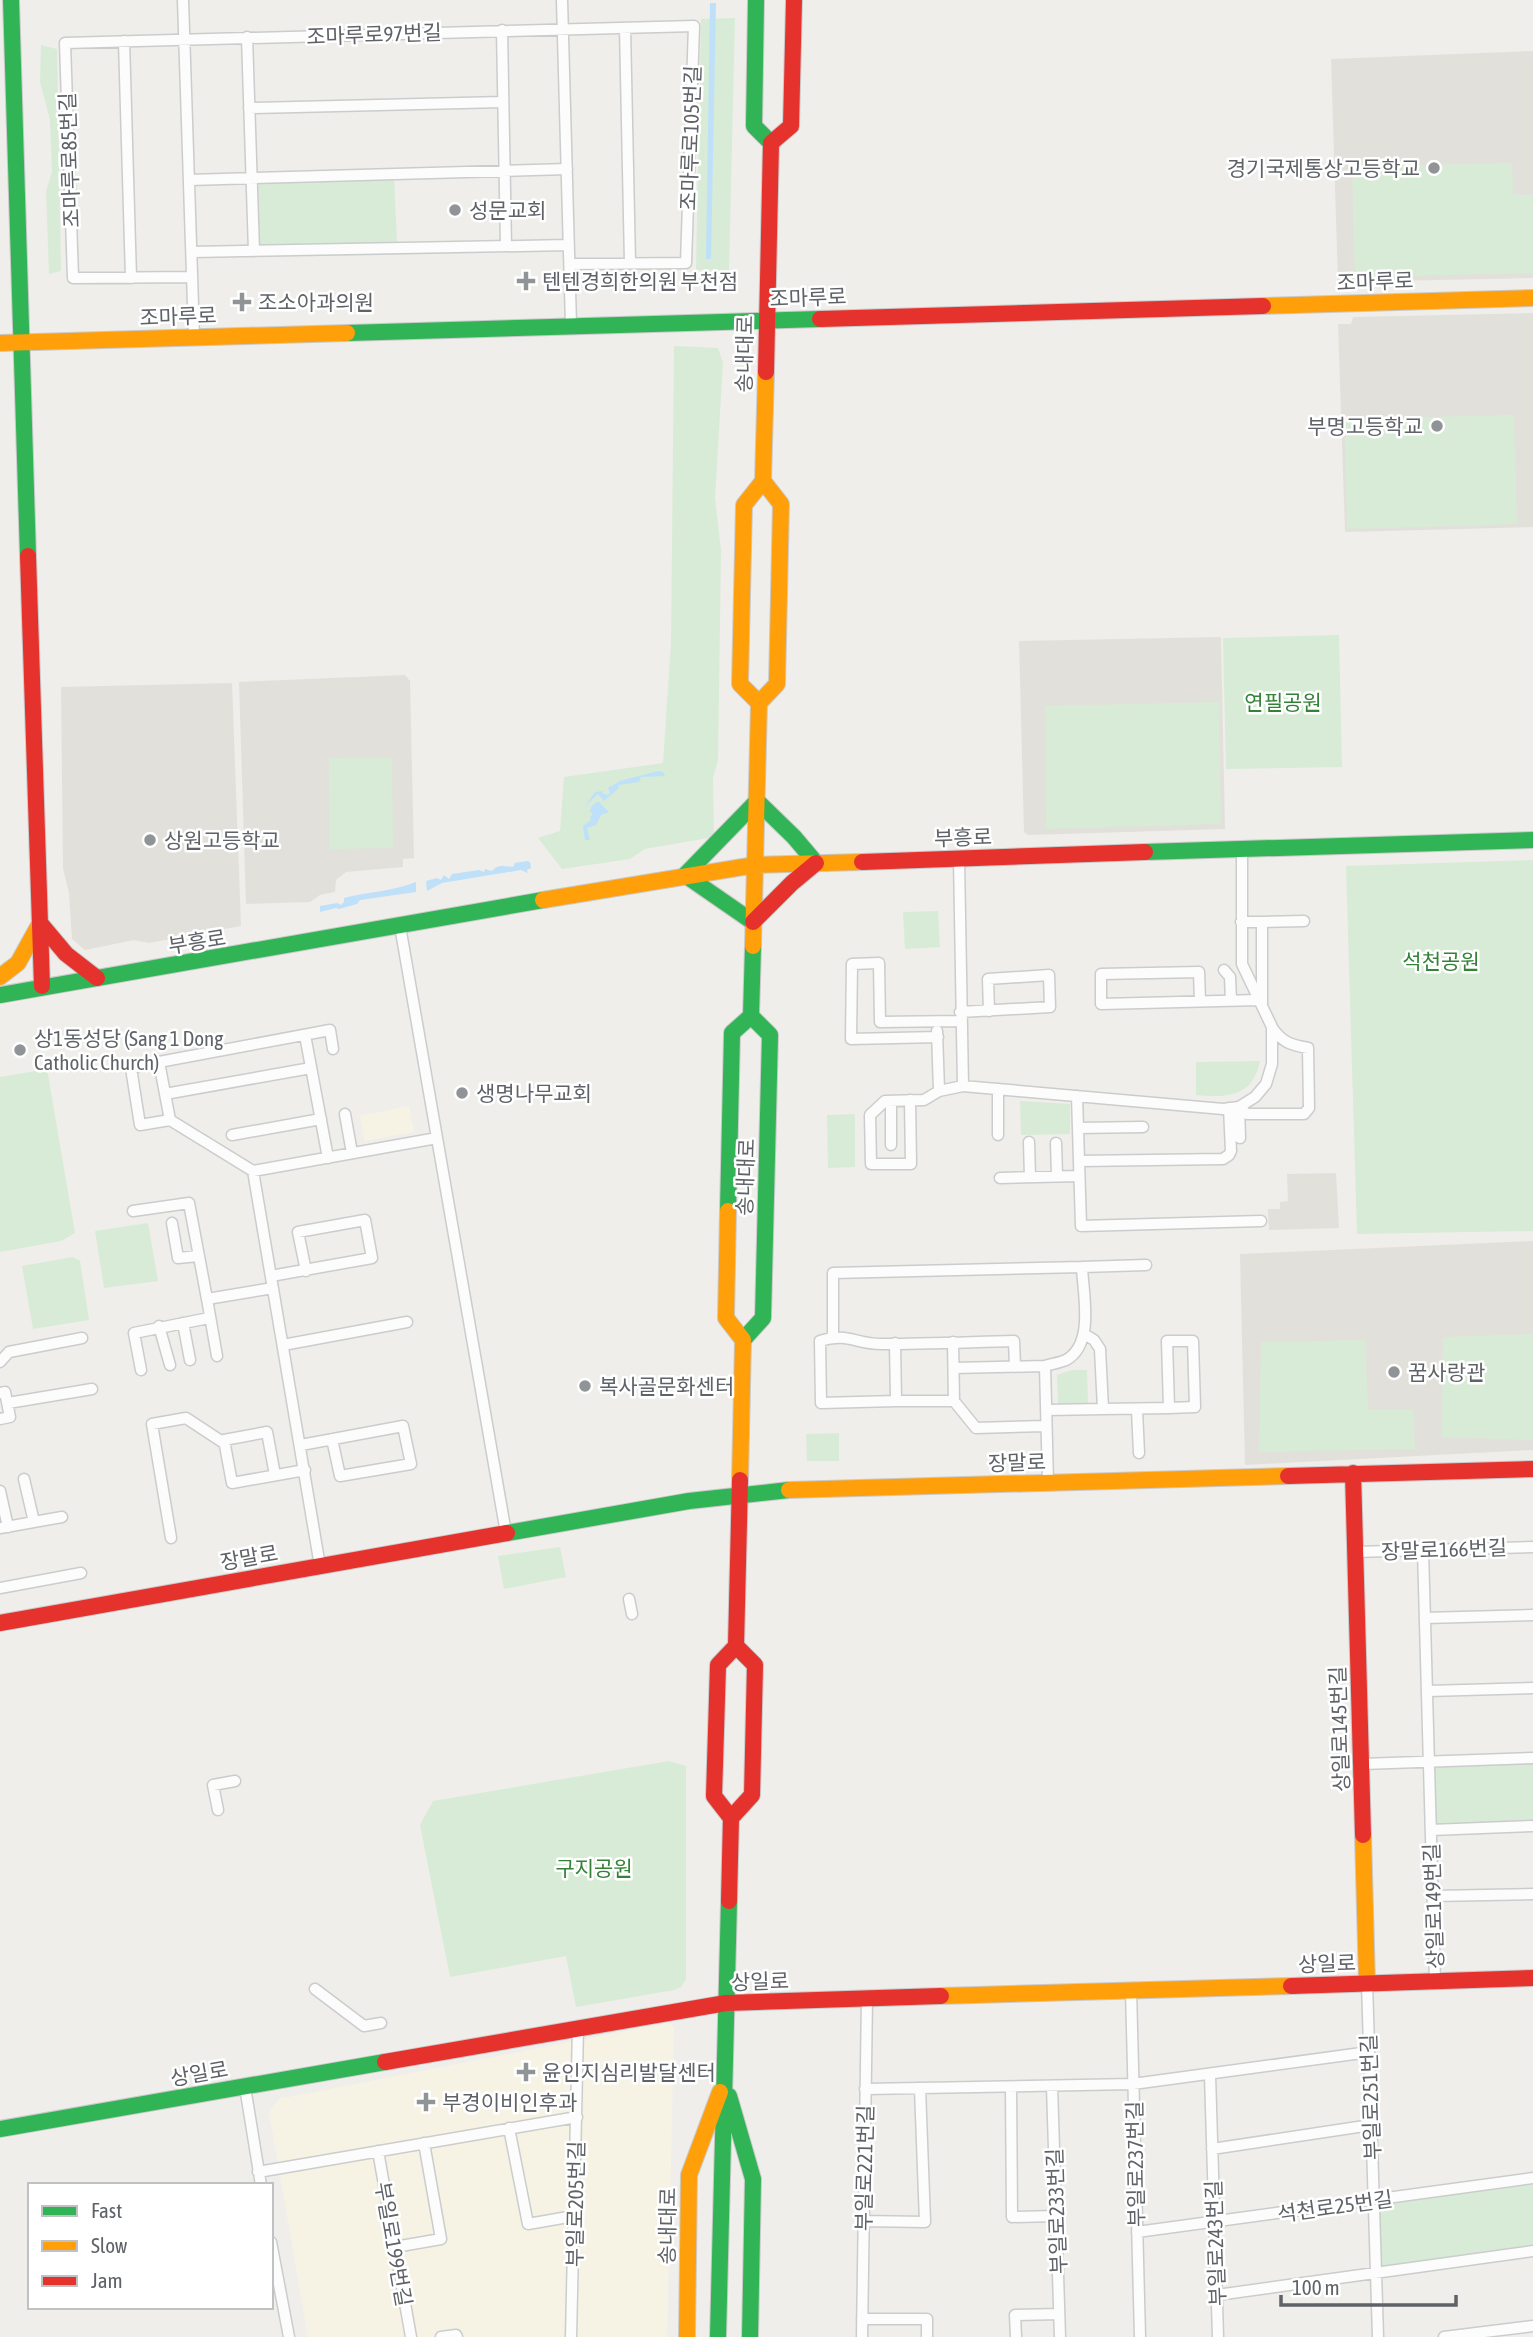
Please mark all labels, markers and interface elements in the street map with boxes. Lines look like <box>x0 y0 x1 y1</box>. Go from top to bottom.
street label: 조마루로97번길 <box>306 20 442 48</box>
street label: 조마루로105번길 <box>675 65 705 211</box>
street label: 조마루로85번길 <box>55 92 83 228</box>
place label: 경기국제통상고등학교 <box>1227 156 1420 180</box>
marker: 경기국제통상고등학교 <box>1426 160 1442 176</box>
place label: 성문교회 <box>469 198 546 222</box>
marker: 성문교회 <box>447 202 463 218</box>
street label: 조마루로 <box>1336 268 1414 294</box>
place label: 텐텐경희한의원 부천점 <box>542 269 738 293</box>
marker: 텐텐경희한의원 부천점 <box>516 271 536 291</box>
street label: 조마루로 <box>769 284 847 310</box>
place label: 조소아과의원 <box>258 290 374 314</box>
marker: 조소아과의원 <box>232 292 252 312</box>
street label: 조마루로 <box>139 303 217 329</box>
street label: 송내대로 <box>731 315 757 393</box>
place label: 부명고등학교 <box>1307 414 1423 438</box>
marker: 부명고등학교 <box>1429 418 1445 434</box>
park label: 연필공원 <box>1244 690 1322 714</box>
street label: 부흥로 <box>934 824 992 850</box>
place label: 상원고등학교 <box>164 828 280 852</box>
marker: 상원고등학교 <box>142 832 158 848</box>
street label: 부흥로 <box>166 925 228 957</box>
park label: 석천공원 <box>1402 949 1480 973</box>
place label: 상1동성당 (Sang 1 Dong Catholic Church) <box>34 1026 223 1074</box>
marker: 상1동성당 (Sang 1 Dong Catholic Church) <box>12 1042 28 1058</box>
place label: 생명나무교회 <box>476 1081 592 1105</box>
marker: 생명나무교회 <box>454 1085 470 1101</box>
street label: 송내대로 <box>732 1138 758 1216</box>
place label: 꿈사랑관 <box>1408 1360 1485 1384</box>
marker: 꿈사랑관 <box>1386 1364 1402 1380</box>
place label: 복사골문화센터 <box>599 1374 734 1398</box>
marker: 복사골문화센터 <box>577 1378 593 1394</box>
street label: 장말로 <box>988 1449 1046 1475</box>
street label: 장말로166번길 <box>1381 1535 1507 1563</box>
street label: 장말로 <box>218 1540 280 1574</box>
street label: 상일로145번길 <box>1325 1666 1353 1792</box>
street label: 상일로149번길 <box>1419 1843 1447 1969</box>
park label: 구지공원 <box>555 1856 633 1880</box>
street label: 상일로 <box>1298 1950 1356 1976</box>
street label: 상일로 <box>731 1968 789 1994</box>
street label: 부일로251번길 <box>1356 2034 1384 2160</box>
street label: 상일로 <box>168 2056 230 2090</box>
place label: 윤인지심리발달센터 <box>542 2060 716 2084</box>
marker: 윤인지심리발달센터 <box>516 2062 536 2082</box>
place label: 부경이비인후과 <box>442 2090 577 2114</box>
marker: 부경이비인후과 <box>416 2092 436 2112</box>
street label: 부일로237번길 <box>1122 2101 1148 2227</box>
street label: 부일로221번길 <box>851 2105 877 2231</box>
street label: 부일로205번길 <box>562 2141 588 2267</box>
street label: 부일로233번길 <box>1042 2148 1070 2274</box>
street label: 부일로199번길 <box>371 2180 417 2308</box>
street label: 부일로243번길 <box>1201 2180 1229 2306</box>
legend <box>28 2183 273 2309</box>
street label: 석천로25번길 <box>1276 2186 1394 2226</box>
street label: 송내대로 <box>654 2187 680 2265</box>
text: Fast <box>91 2198 122 2222</box>
text: Slow <box>91 2233 128 2257</box>
scale bar <box>1281 2264 1456 2308</box>
text: Jam <box>91 2268 123 2292</box>
text: 100 m <box>1292 2275 1340 2299</box>

